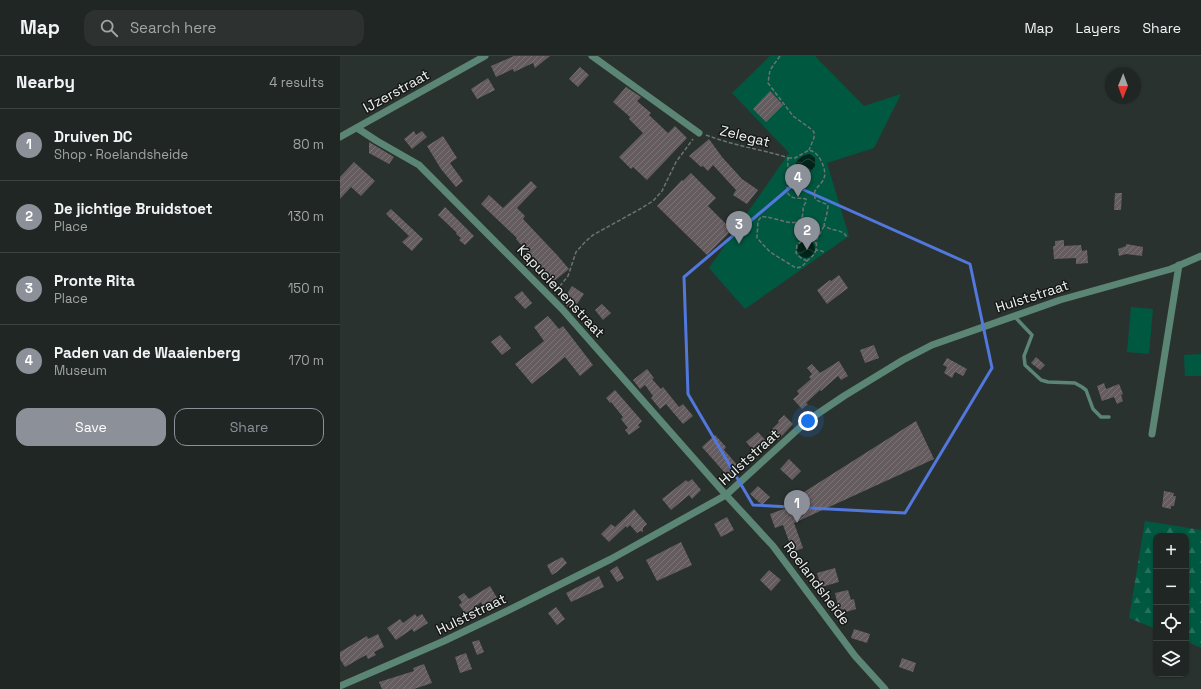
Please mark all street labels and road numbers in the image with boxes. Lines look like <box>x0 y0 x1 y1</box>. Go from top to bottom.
street label: IJzerstraat <box>360 65 432 117</box>
street label: Zelegat <box>718 121 772 151</box>
street label: Kapucienenstraat <box>513 241 609 341</box>
street label: Hulststraat <box>993 276 1071 316</box>
street label: Hulststraat <box>715 425 783 489</box>
street label: Roelandsheide <box>780 538 854 628</box>
street label: Hulststraat <box>433 589 509 639</box>

